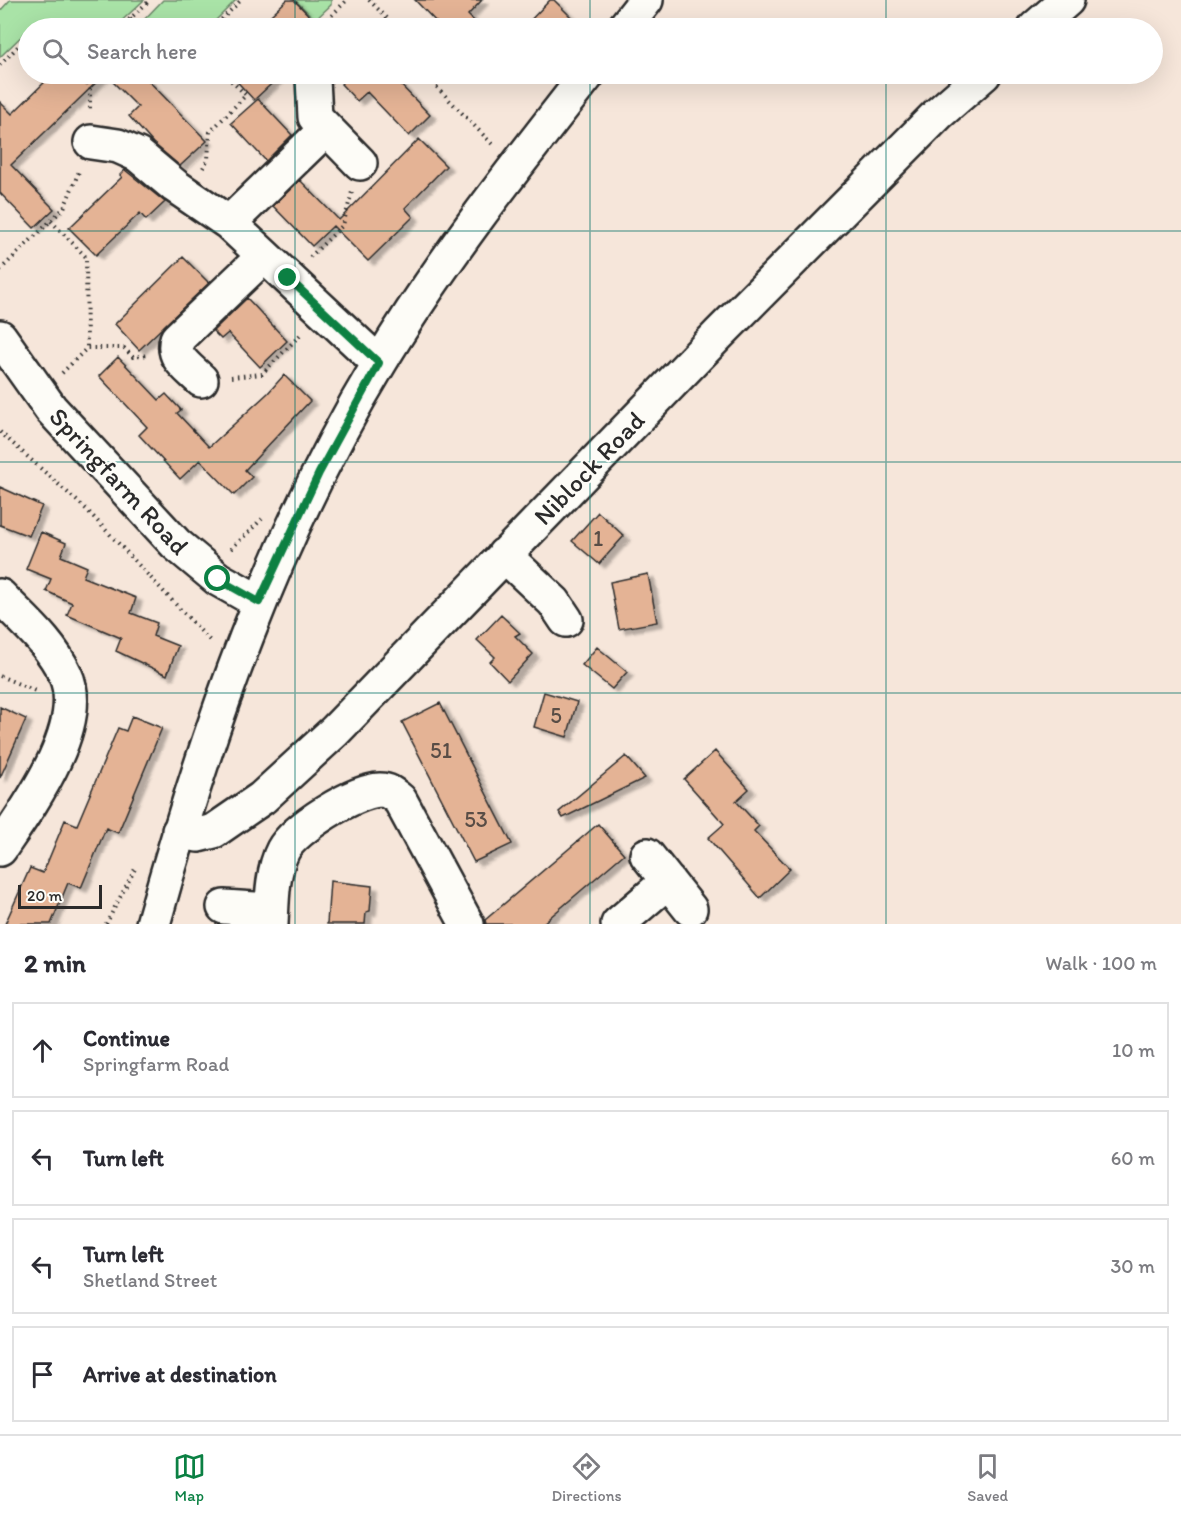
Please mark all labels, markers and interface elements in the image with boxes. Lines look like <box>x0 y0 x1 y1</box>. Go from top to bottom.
search box <box>18 18 1163 84</box>
icon: search <box>39 35 72 68</box>
text: Search here <box>87 38 197 65</box>
route end <box>274 264 300 290</box>
street label: Springfarm Road <box>43 401 196 561</box>
street label: Niblock Road <box>527 404 651 532</box>
house number: 1 <box>593 525 603 552</box>
route start <box>204 565 230 591</box>
house number: 5 <box>550 702 562 729</box>
house number: 51 <box>430 737 452 764</box>
house number: 53 <box>464 806 488 833</box>
scale bar <box>18 882 102 910</box>
text: 20 m <box>27 886 62 905</box>
text: 2 min <box>24 947 86 979</box>
text: Walk · 100 m <box>1045 951 1157 975</box>
text: Continue <box>83 1025 170 1052</box>
icon: ahead <box>26 1034 59 1067</box>
text: 10 m <box>1112 1038 1155 1062</box>
text: Springfarm Road <box>83 1052 229 1076</box>
icon: left <box>26 1142 59 1175</box>
text: Turn left <box>83 1145 164 1172</box>
text: 60 m <box>1111 1146 1155 1170</box>
text: Turn left <box>83 1241 164 1268</box>
icon: left <box>26 1250 59 1283</box>
text: 30 m <box>1110 1254 1155 1278</box>
text: Shetland Street <box>83 1268 217 1292</box>
icon: arrive <box>26 1358 59 1391</box>
text: Arrive at destination <box>83 1361 277 1388</box>
tab: Map <box>173 1450 206 1505</box>
tab: Directions <box>551 1450 622 1505</box>
tab: Saved <box>967 1450 1008 1505</box>

